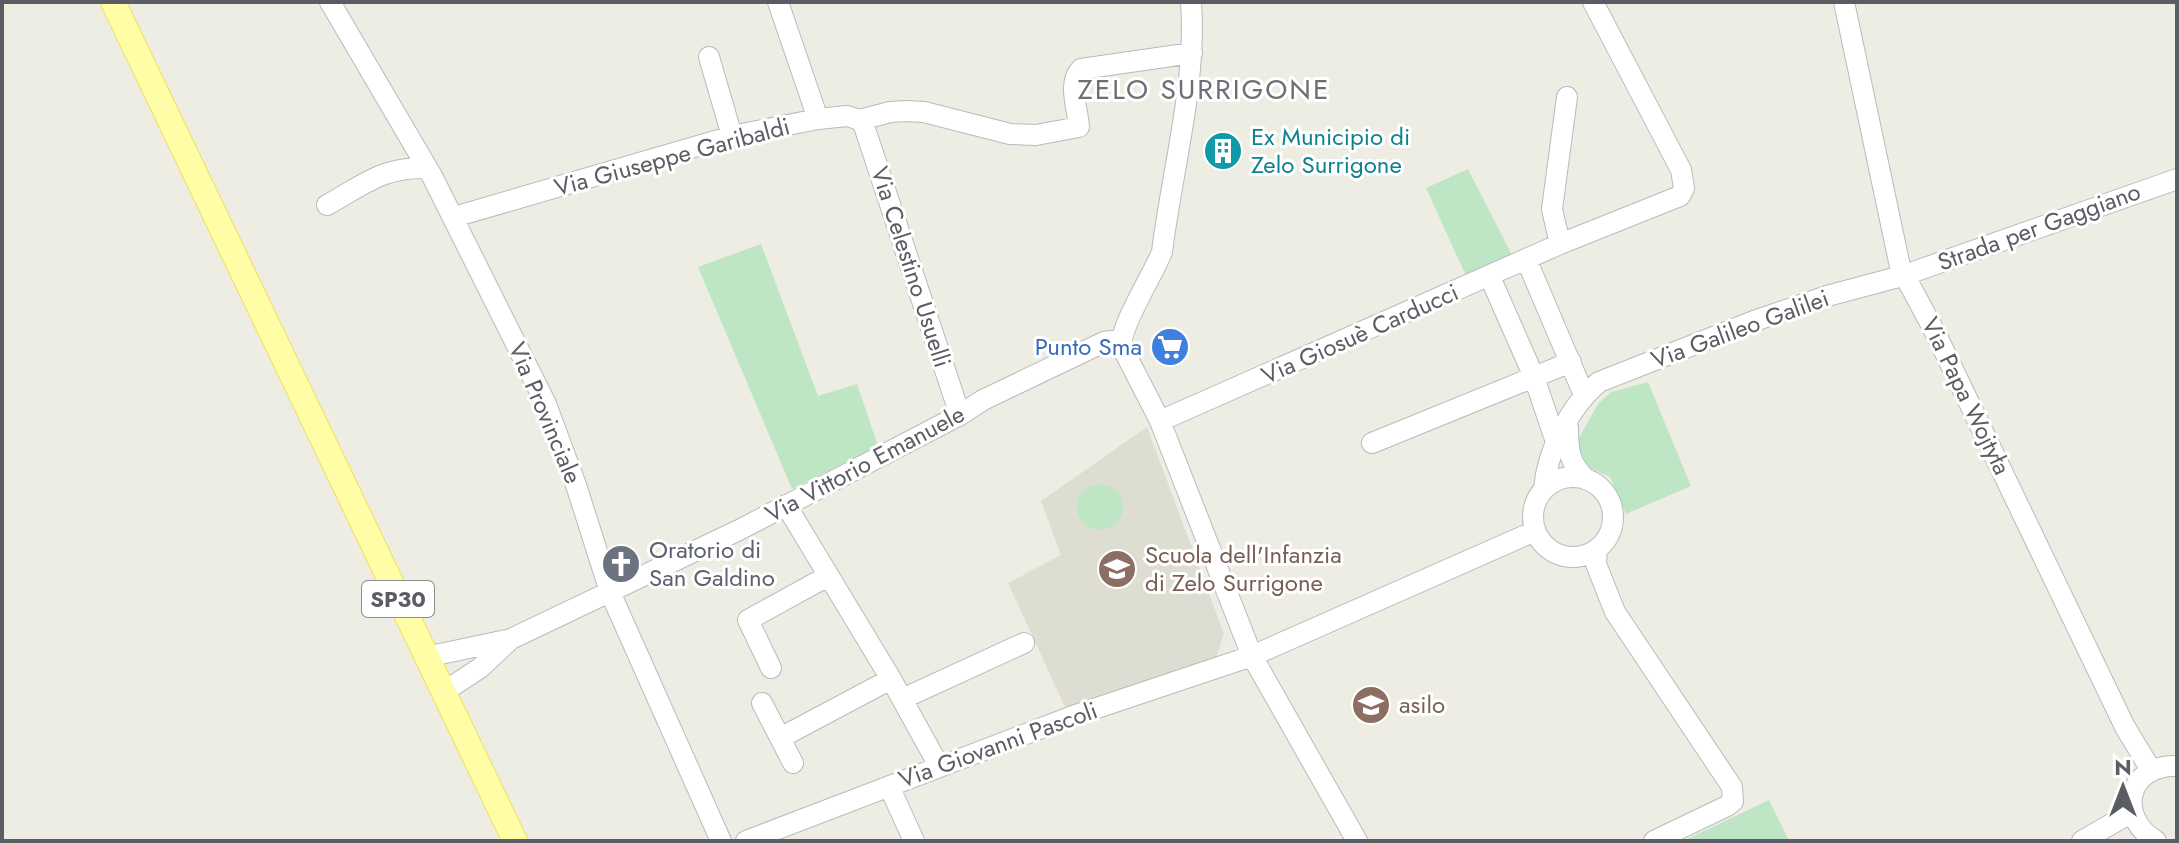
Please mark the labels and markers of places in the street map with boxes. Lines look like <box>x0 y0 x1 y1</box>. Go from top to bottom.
place label: Ex Municipio di Zelo Surrigone <box>1251 119 1410 182</box>
building icon: Ex Municipio di Zelo Surrigone <box>1202 130 1244 172</box>
supermarket icon: Punto Sma <box>1149 326 1191 368</box>
place label: Punto Sma <box>1035 329 1142 364</box>
place label: Oratorio di San Galdino <box>649 532 775 595</box>
place label: Scuola dell'Infanzia di Zelo Surrigone <box>1145 537 1342 600</box>
church icon: Oratorio di San Galdino <box>600 543 642 585</box>
school or university icon: Scuola dell'Infanzia di Zelo Surrigone <box>1096 548 1138 590</box>
school or university icon: asilo <box>1350 684 1392 726</box>
place label: asilo <box>1399 687 1445 722</box>

